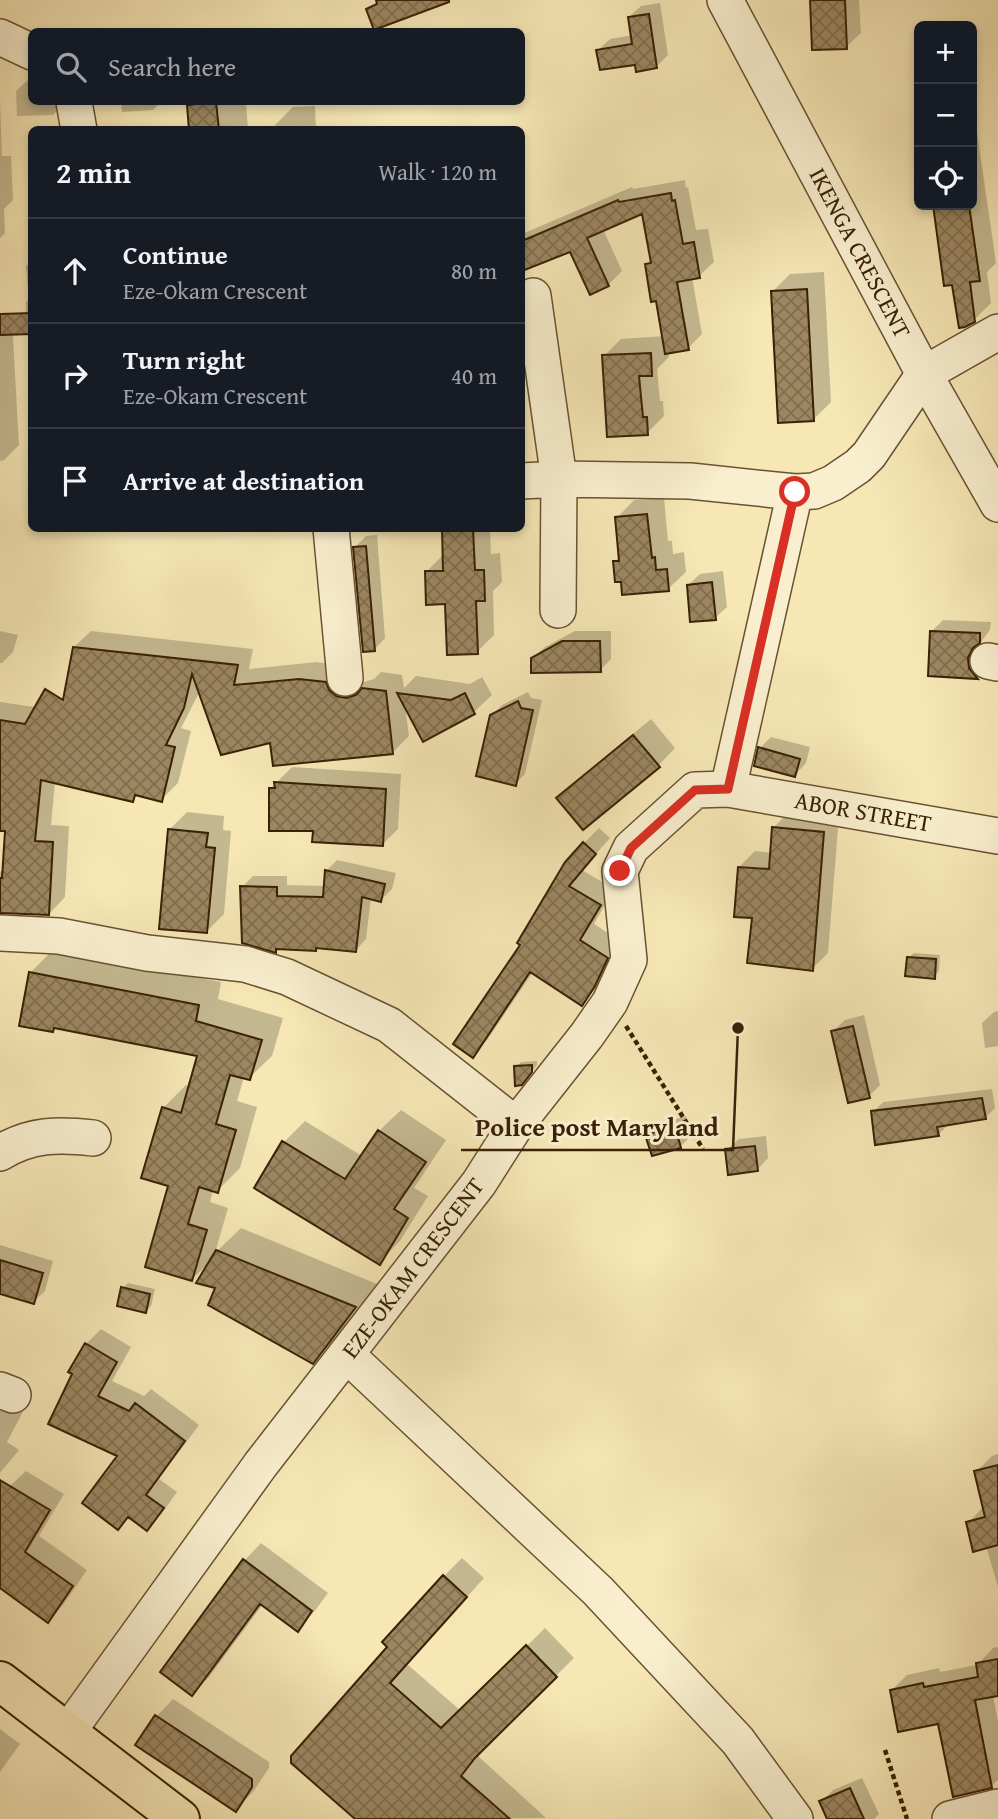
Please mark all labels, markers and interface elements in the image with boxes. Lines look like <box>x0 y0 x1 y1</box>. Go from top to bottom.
map controls <box>914 21 977 210</box>
button: + <box>914 21 977 84</box>
search box <box>28 28 525 105</box>
text: Search here <box>108 47 236 86</box>
icon: search <box>52 48 90 86</box>
button: − <box>914 84 977 147</box>
button: locate <box>914 147 977 210</box>
text: 2 min <box>56 150 131 194</box>
text: Walk · 120 m <box>378 155 497 188</box>
street label: IKENGA CRESCENT <box>801 161 920 344</box>
text: Continue <box>123 235 228 274</box>
icon: ahead <box>56 252 94 290</box>
text: 80 m <box>451 254 497 287</box>
text: Eze-Okam Crescent <box>123 274 307 307</box>
text: Turn right <box>123 340 245 379</box>
icon: right <box>56 357 94 395</box>
text: 40 m <box>451 359 497 392</box>
text: Eze-Okam Crescent <box>123 379 307 412</box>
text: Arrive at destination <box>123 461 364 500</box>
icon: arrive <box>56 462 94 500</box>
route start <box>779 476 810 507</box>
street label: ABOR STREET <box>792 782 934 841</box>
route end <box>604 855 635 886</box>
callout: Police post Maryland <box>461 1103 733 1150</box>
text: Police post Maryland <box>475 1107 719 1146</box>
street label: EZE-OKAM CRESCENT <box>333 1170 492 1366</box>

